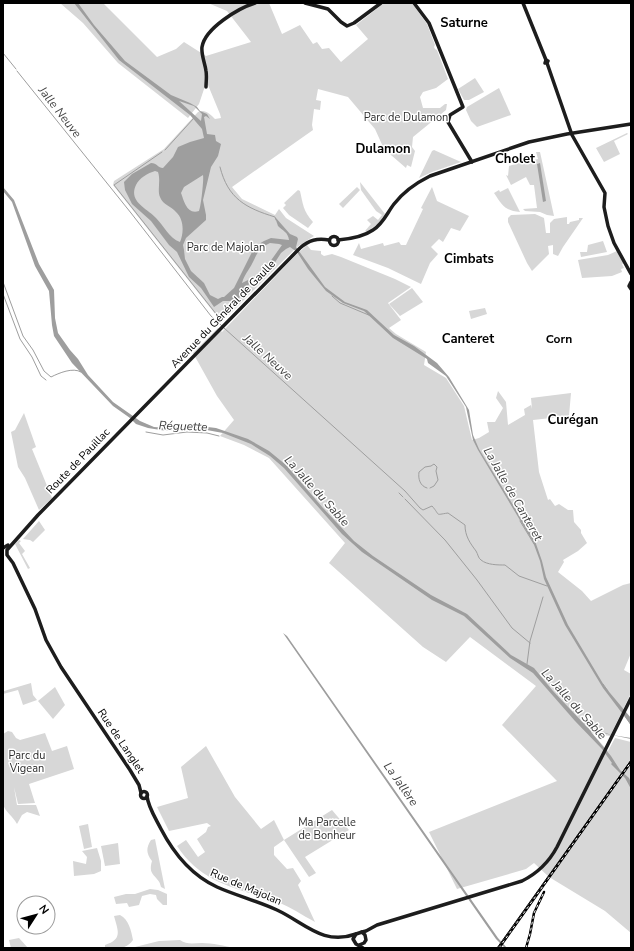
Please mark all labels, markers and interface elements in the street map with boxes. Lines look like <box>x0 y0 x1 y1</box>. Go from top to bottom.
district label: Saturne <box>440 14 488 32</box>
water label: Jalle Neuve <box>34 82 86 142</box>
park label: Parc de Dulamon <box>364 110 448 125</box>
district label: Dulamon <box>355 140 411 158</box>
district label: Cholet <box>495 150 536 168</box>
park label: Parc de Majolan <box>187 240 265 255</box>
district label: Cimbats <box>444 250 494 268</box>
street label: Avenue du Général de Gaulle <box>167 257 279 371</box>
water label: Jalle Neuve <box>239 330 297 384</box>
district label: Canteret <box>442 330 495 348</box>
district label: Corn <box>546 331 572 347</box>
district label: Curégan <box>548 411 598 429</box>
water label: Réguette <box>158 417 208 435</box>
street label: Route de Pauillac <box>43 425 113 497</box>
water label: La Jalle de Canteret <box>480 444 547 544</box>
water label: La Jalle du Sable <box>281 452 354 530</box>
water label: La Jalle du Sable <box>538 665 611 743</box>
street label: Rue de Langlet <box>94 706 148 776</box>
park label: Parc du Vigean <box>9 748 45 776</box>
water label: La Jallère <box>380 759 422 810</box>
park label: Ma Parcelle de Bonheur <box>298 815 356 843</box>
street label: Rue de Majolan <box>208 865 284 909</box>
north arrow <box>16 895 56 935</box>
text: N <box>35 902 52 917</box>

